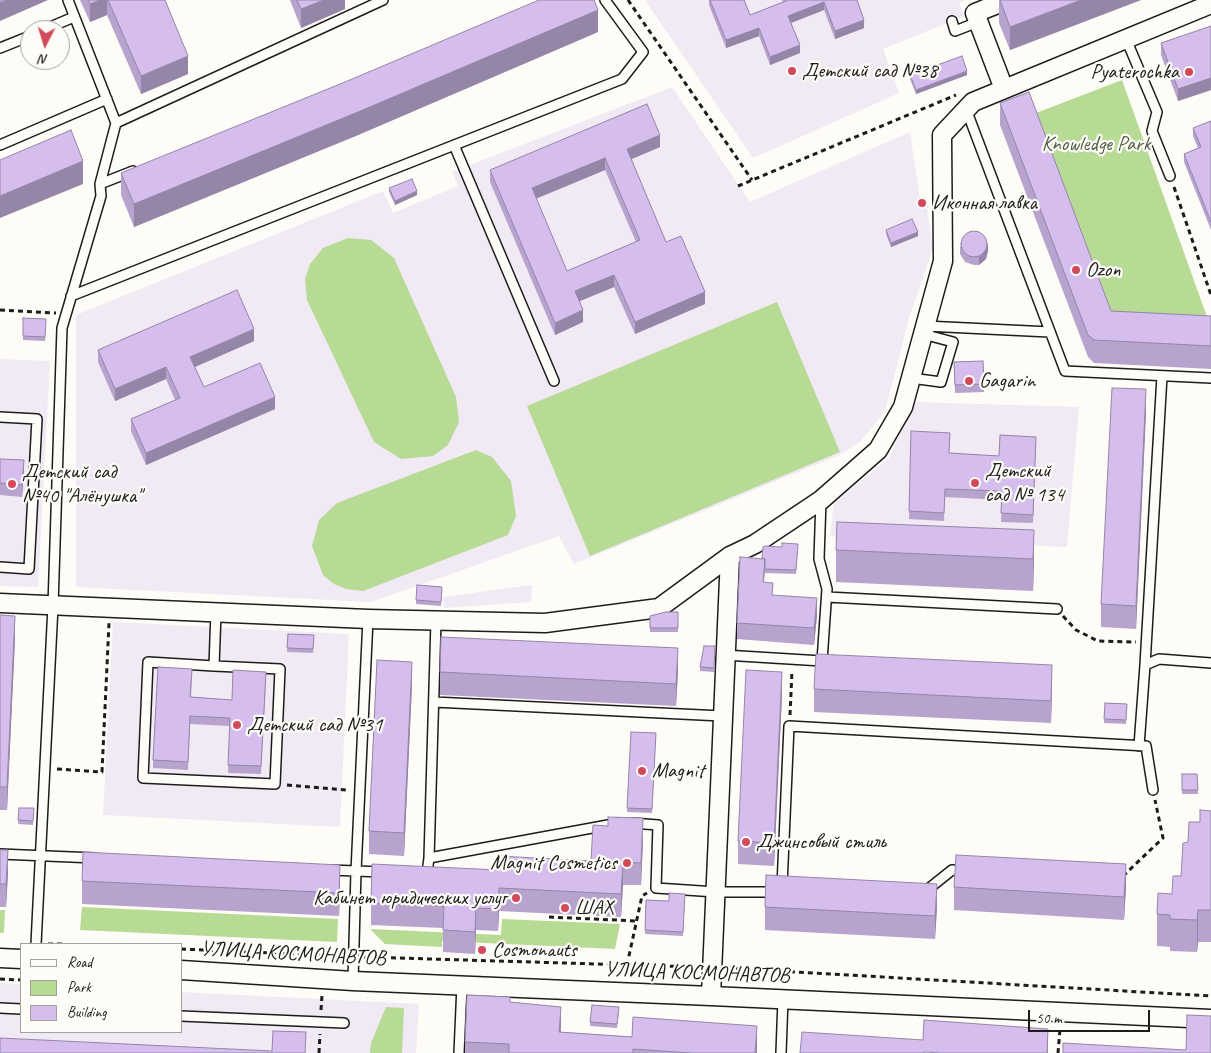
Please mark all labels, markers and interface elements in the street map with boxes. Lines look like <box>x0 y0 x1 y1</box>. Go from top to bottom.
north arrow <box>20 20 70 70</box>
text: N <box>39 51 49 68</box>
place label: Детский сад №38 <box>802 58 937 84</box>
place label: Pyaterochka <box>1091 59 1179 85</box>
marker: Детский сад №38 <box>786 65 798 77</box>
marker: Pyaterochka <box>1183 66 1195 78</box>
park label: Knowledge Park <box>1042 131 1150 157</box>
place label: Иконная лавка <box>932 190 1037 216</box>
marker: Иконная лавка <box>916 197 928 209</box>
place label: Ozon <box>1086 257 1121 283</box>
marker: Ozon <box>1070 264 1082 276</box>
place label: Gagarin <box>979 368 1035 394</box>
marker: Gagarin <box>963 375 975 387</box>
place label: Детский сад № 134 <box>985 458 1064 508</box>
place label: Детский сад №40 "Алёнушка" <box>22 459 141 509</box>
marker: Детский сад № 134 <box>969 477 981 489</box>
marker: Детский сад №40 "Алёнушка" <box>6 478 18 490</box>
place label: Детский сад №31 <box>247 712 382 738</box>
marker: Детский сад №31 <box>231 719 243 731</box>
place label: Magnit <box>652 758 704 784</box>
marker: Magnit <box>636 765 648 777</box>
place label: Джинсовый стиль <box>756 829 886 855</box>
marker: Джинсовый стиль <box>740 836 752 848</box>
place label: Magnit Cosmetics <box>490 850 617 876</box>
marker: Magnit Cosmetics <box>621 857 633 869</box>
place label: Кабинет юридических услуг <box>313 885 506 911</box>
marker: Кабинет юридических услуг <box>510 892 522 904</box>
place label: ШАХ <box>575 895 614 921</box>
marker: ШАХ <box>559 902 571 914</box>
street label: УЛИЦА КОСМОНАВТОВ <box>200 937 386 971</box>
place label: Cosmonauts <box>492 937 577 963</box>
legend <box>20 943 182 1033</box>
marker: Cosmonauts <box>476 944 488 956</box>
text: Road <box>67 953 92 972</box>
street label: УЛИЦА КОСМОНАВТОВ <box>604 957 790 989</box>
text: Park <box>67 978 91 997</box>
scale bar <box>1031 1000 1154 1032</box>
text: Building <box>67 1003 106 1022</box>
text: 50 m <box>1036 1009 1062 1028</box>

